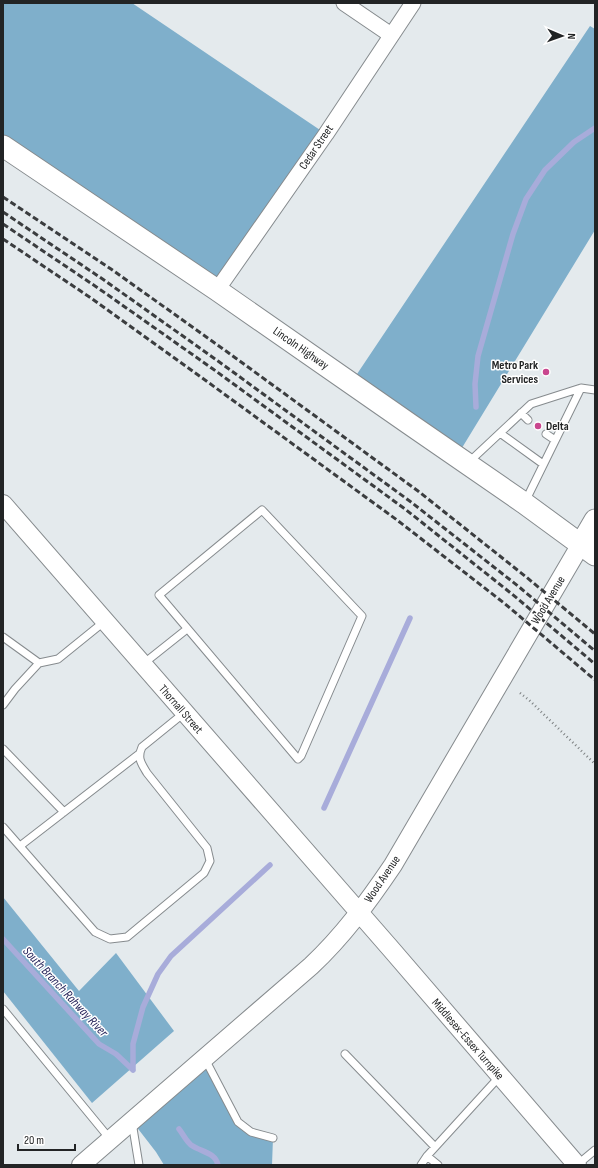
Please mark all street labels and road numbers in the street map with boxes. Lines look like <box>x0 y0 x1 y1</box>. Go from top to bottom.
street label: Cedar Street <box>296 122 337 173</box>
street label: Lincoln Highway <box>270 324 332 373</box>
street label: Wood Avenue <box>528 573 569 627</box>
street label: Thornall Street <box>155 682 206 737</box>
street label: Wood Avenue <box>361 853 404 906</box>
street label: Middlesex-Essex Turnpike <box>428 996 507 1083</box>

